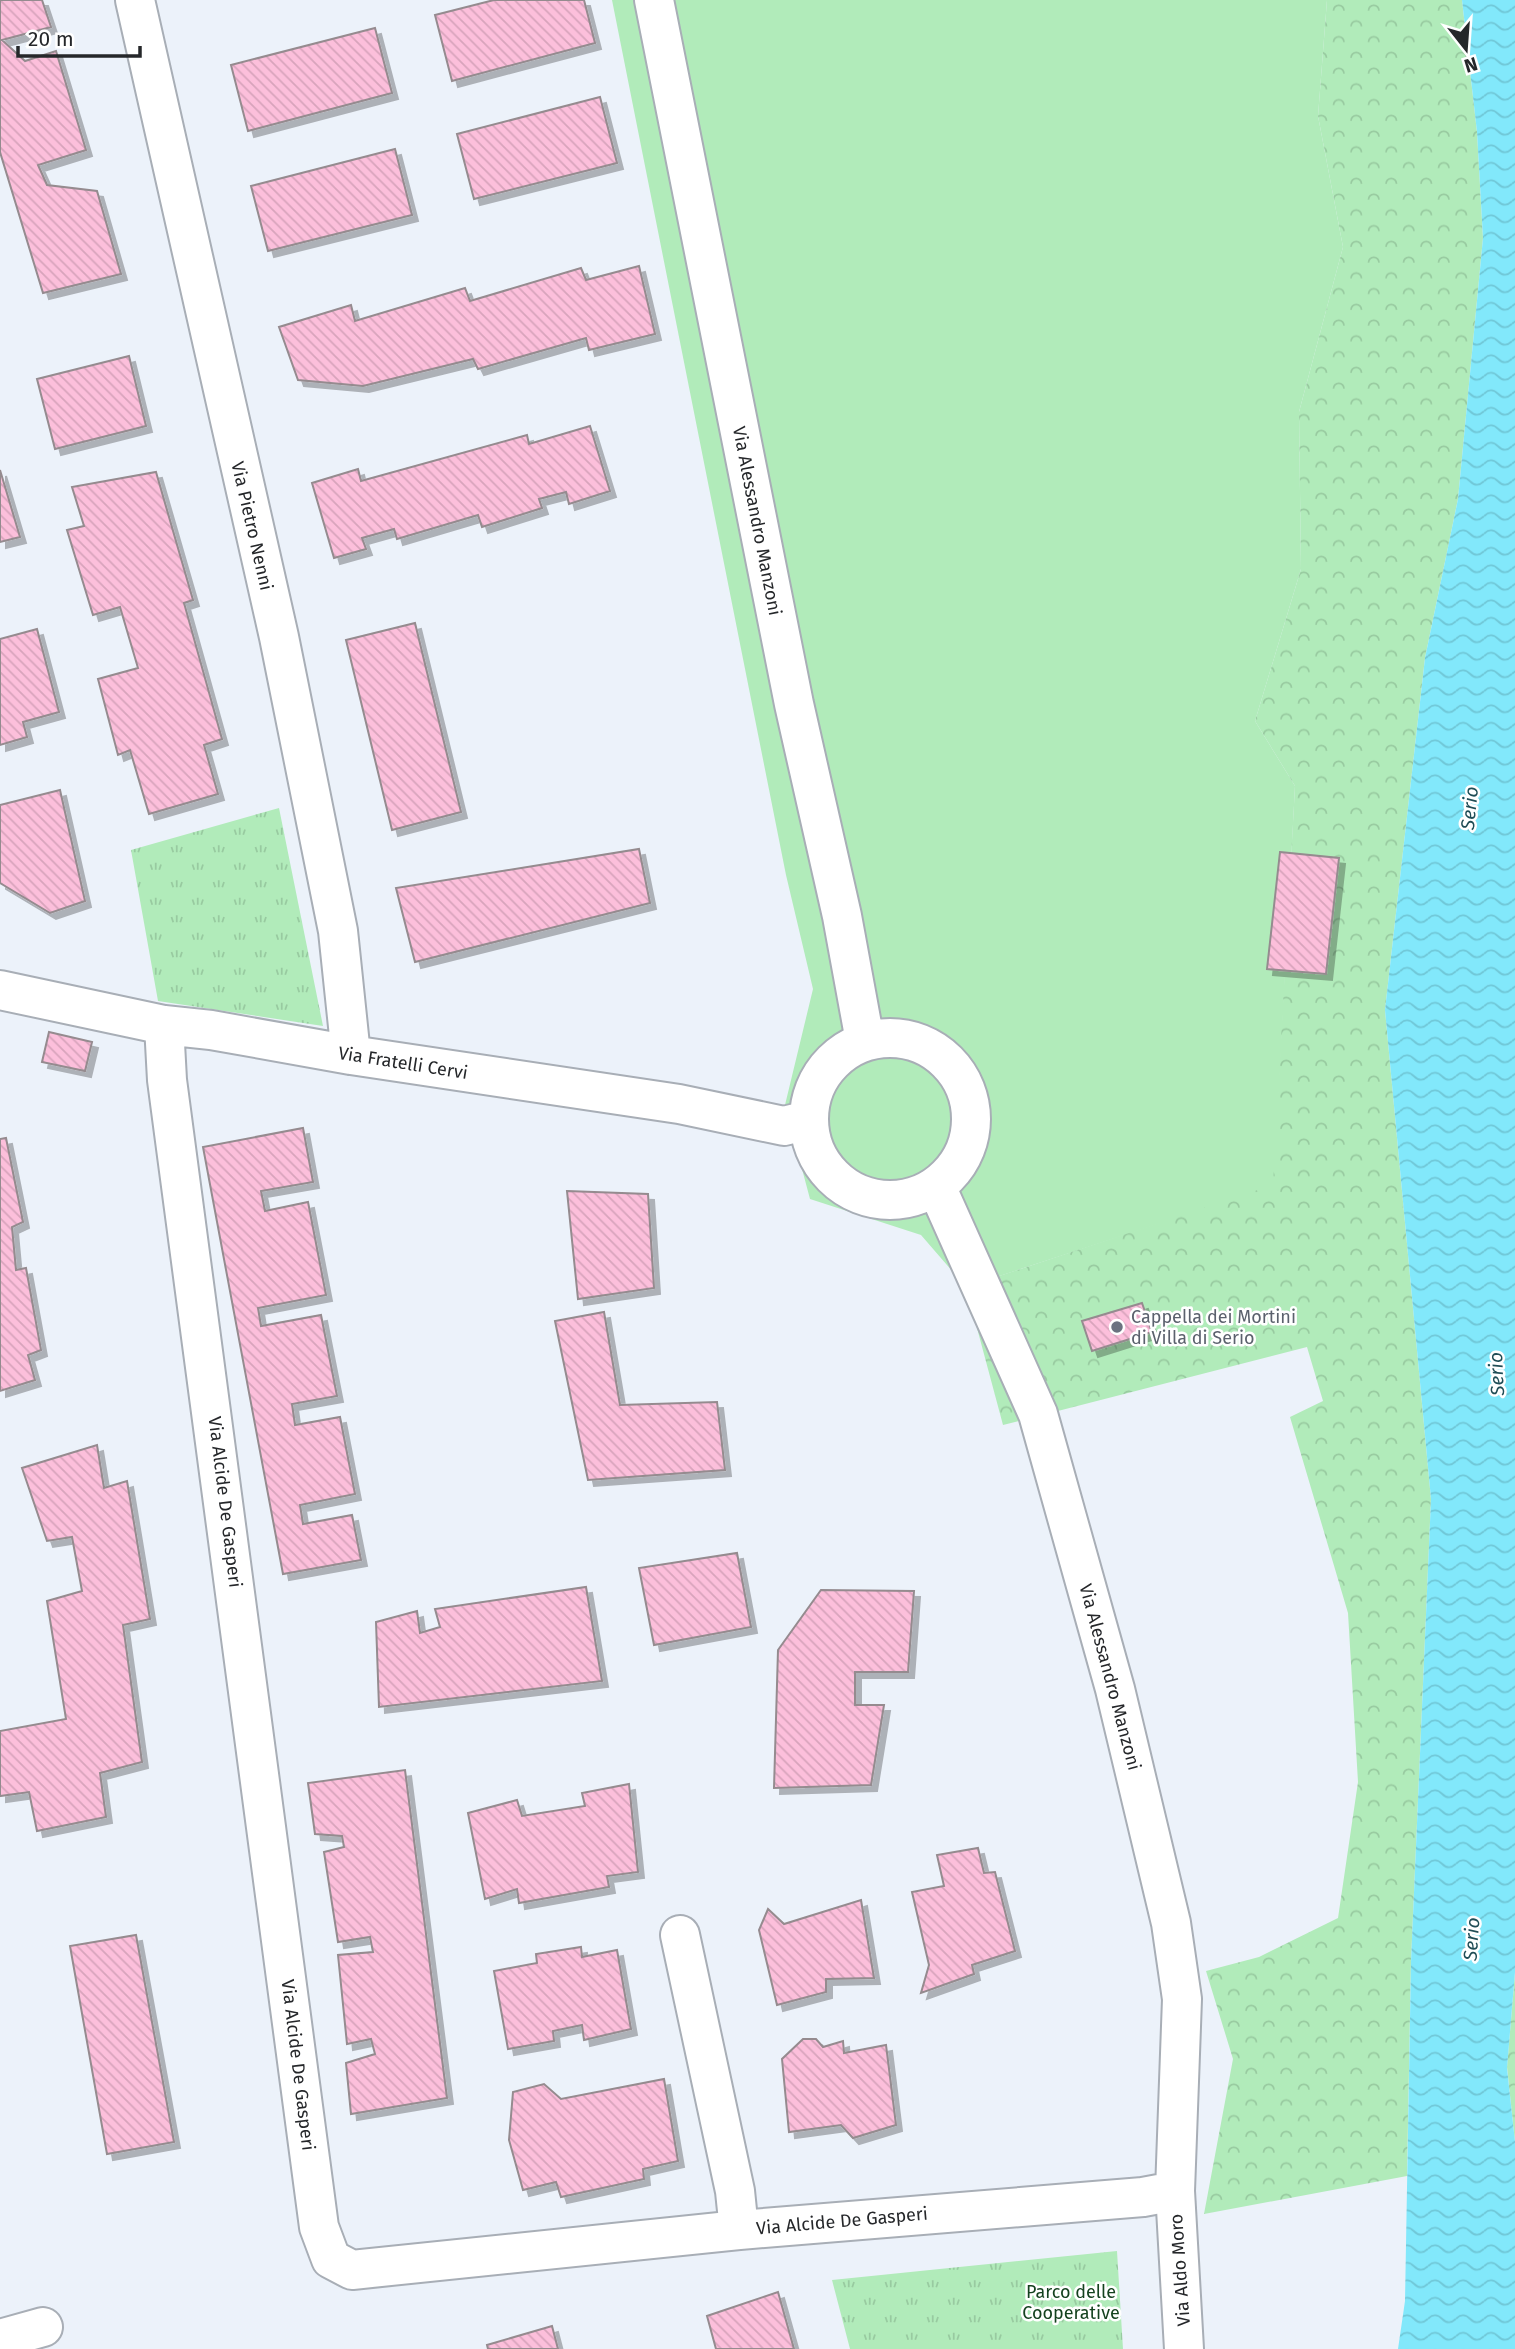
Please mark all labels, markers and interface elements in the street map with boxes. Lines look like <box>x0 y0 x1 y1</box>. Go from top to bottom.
scale bar <box>18 14 140 58</box>
north arrow <box>1431 14 1501 84</box>
text: 20 m <box>28 26 74 52</box>
text: N <box>1461 52 1480 78</box>
street label: Via Alessandro Manzoni <box>728 424 786 618</box>
street label: Via Pietro Nenni <box>226 459 278 593</box>
water label: Serio <box>1456 785 1483 832</box>
street label: Via Fratelli Cervi <box>337 1042 469 1084</box>
place label: Cappella dei Mortini di Villa di Serio <box>1131 1306 1296 1349</box>
marker: Cappella dei Mortini di Villa di Serio <box>1109 1319 1125 1335</box>
water label: Serio <box>1484 1352 1509 1397</box>
street label: Via Alcide De Gasperi <box>204 1415 246 1589</box>
street label: Via Alessandro Manzoni <box>1074 1581 1146 1773</box>
water label: Serio <box>1458 1916 1484 1963</box>
street label: Via Alcide De Gasperi <box>277 1978 319 2152</box>
street label: Via Alcide De Gasperi <box>755 2203 929 2239</box>
street label: Via Aldo Moro <box>1165 2213 1195 2327</box>
park label: Parco delle Cooperative <box>1022 2281 1120 2324</box>

